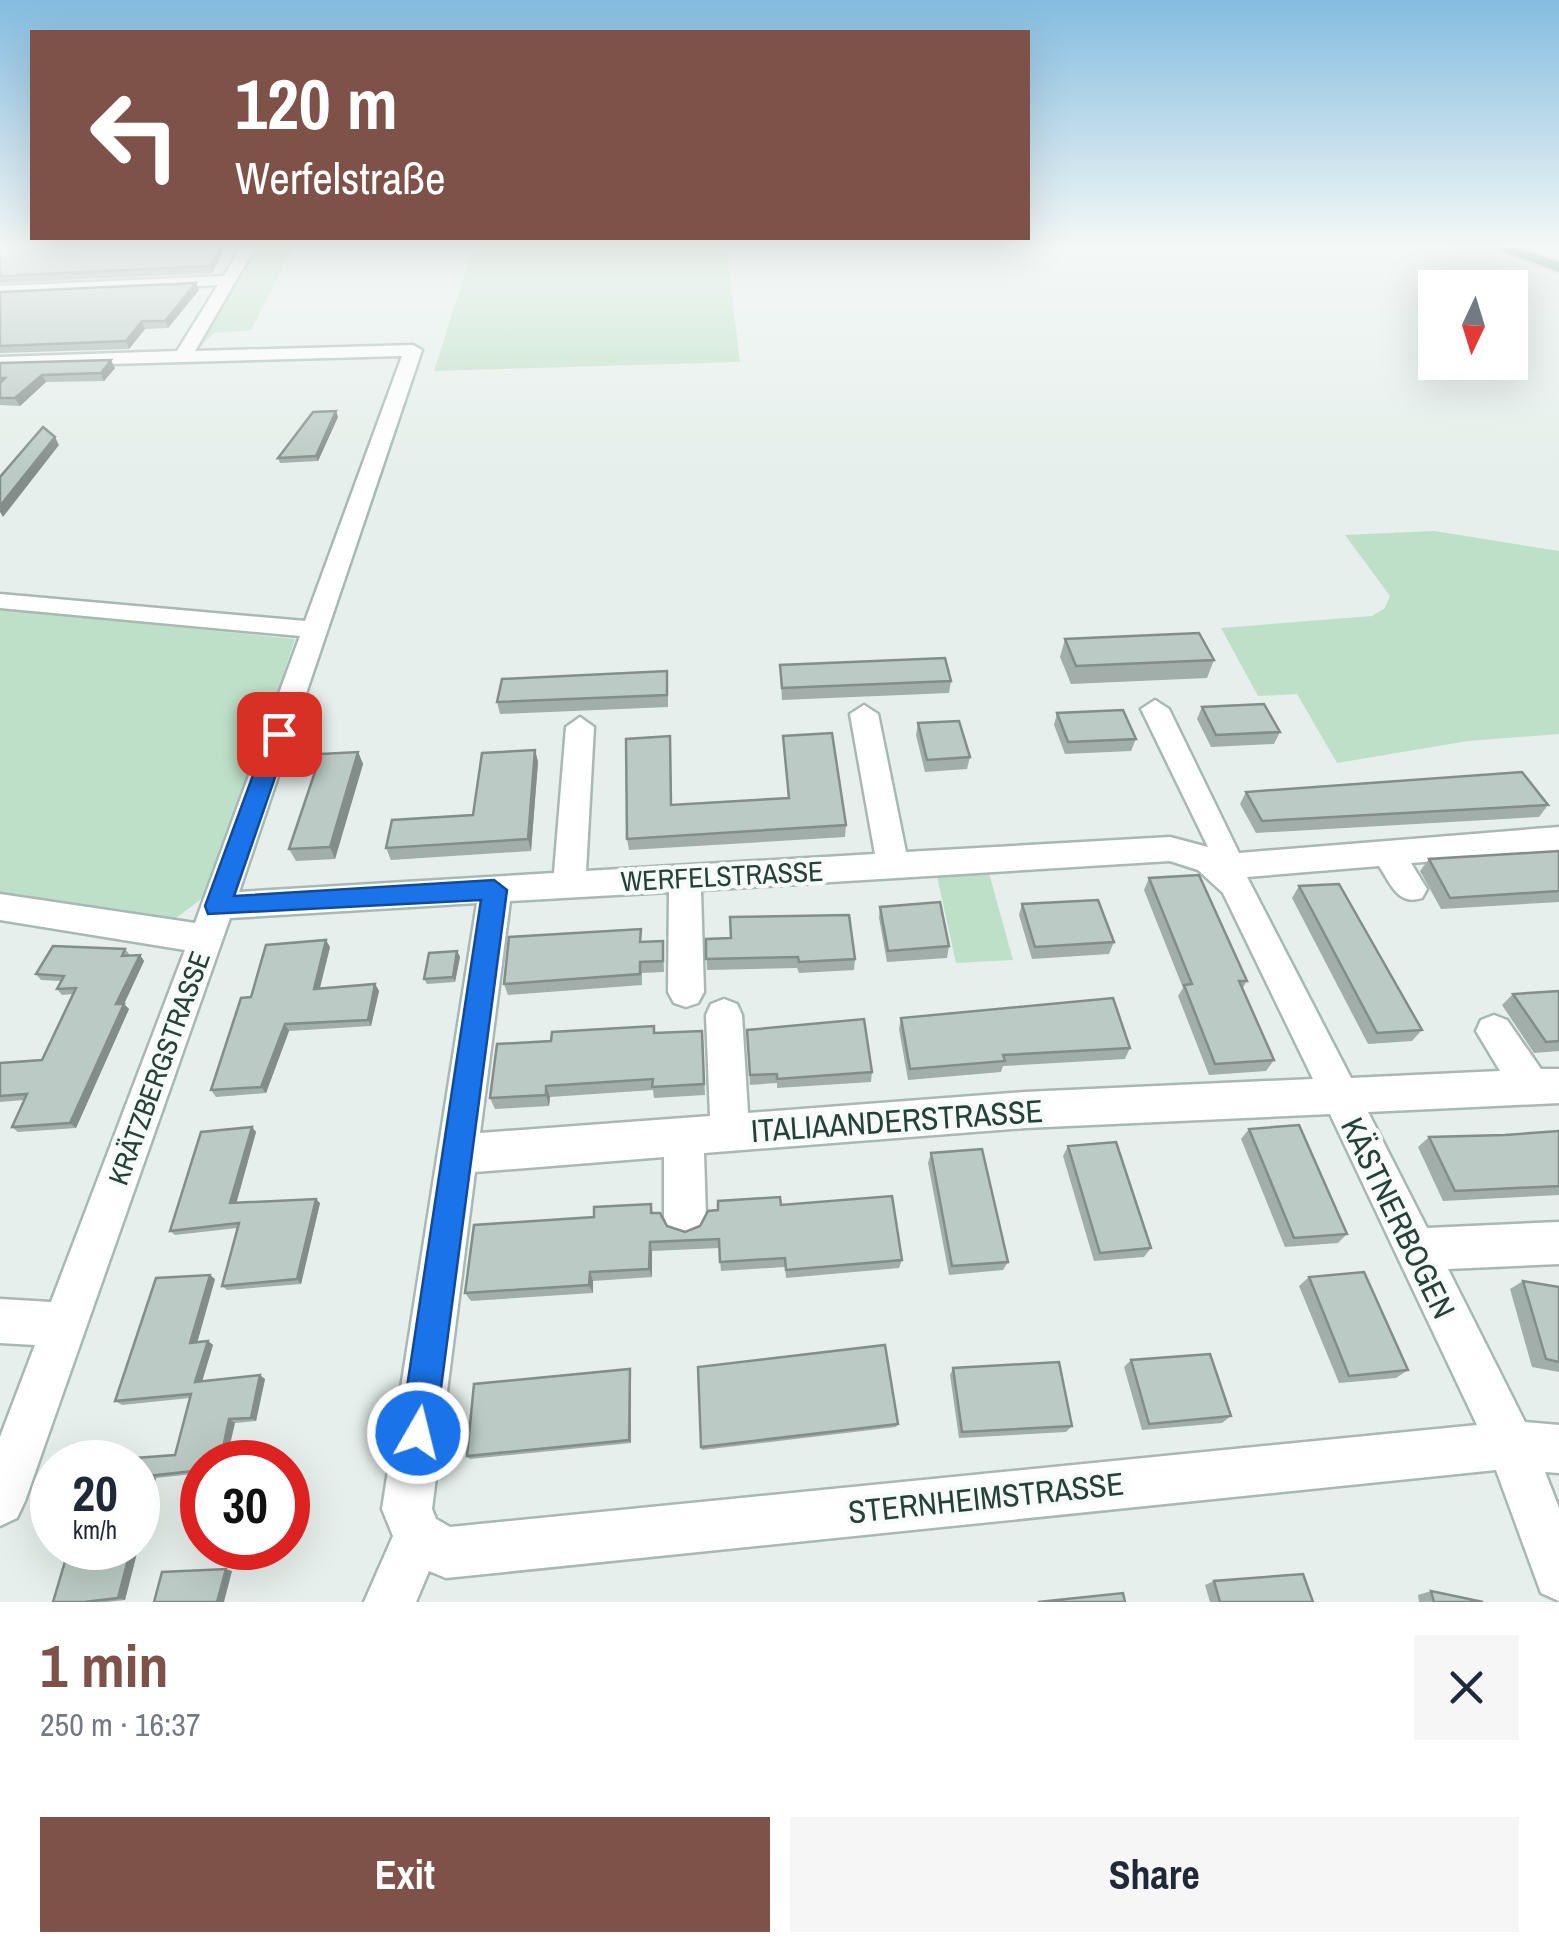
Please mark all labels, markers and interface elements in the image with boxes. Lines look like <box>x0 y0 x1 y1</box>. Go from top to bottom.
text: 120 m <box>235 57 398 151</box>
icon: left <box>70 70 200 200</box>
text: Werfelstraße <box>235 147 446 208</box>
north arrow <box>1418 270 1528 380</box>
map controls <box>1418 270 1528 380</box>
pin <box>237 692 322 777</box>
icon: arrive <box>252 707 307 762</box>
street label: WERFELSTRASSE <box>620 852 824 900</box>
street label: KRÄTZBERGSTRASSE <box>99 946 219 1190</box>
street label: ITALIAANDERSTRASSE <box>750 1089 1044 1152</box>
street label: KÄSTNERBOGEN <box>1331 1110 1466 1326</box>
position arrow <box>366 1381 470 1485</box>
speed limit sign: 30 <box>180 1440 310 1570</box>
text: 20 <box>72 1459 118 1527</box>
street label: STERNHEIMSTRASSE <box>846 1462 1126 1533</box>
text: km/h <box>73 1513 117 1547</box>
text: 1 min <box>40 1625 169 1706</box>
button: close <box>1414 1635 1519 1740</box>
text: 250 m · 16:37 <box>40 1703 200 1746</box>
button: Exit <box>40 1817 770 1932</box>
button: Share <box>790 1817 1519 1932</box>

